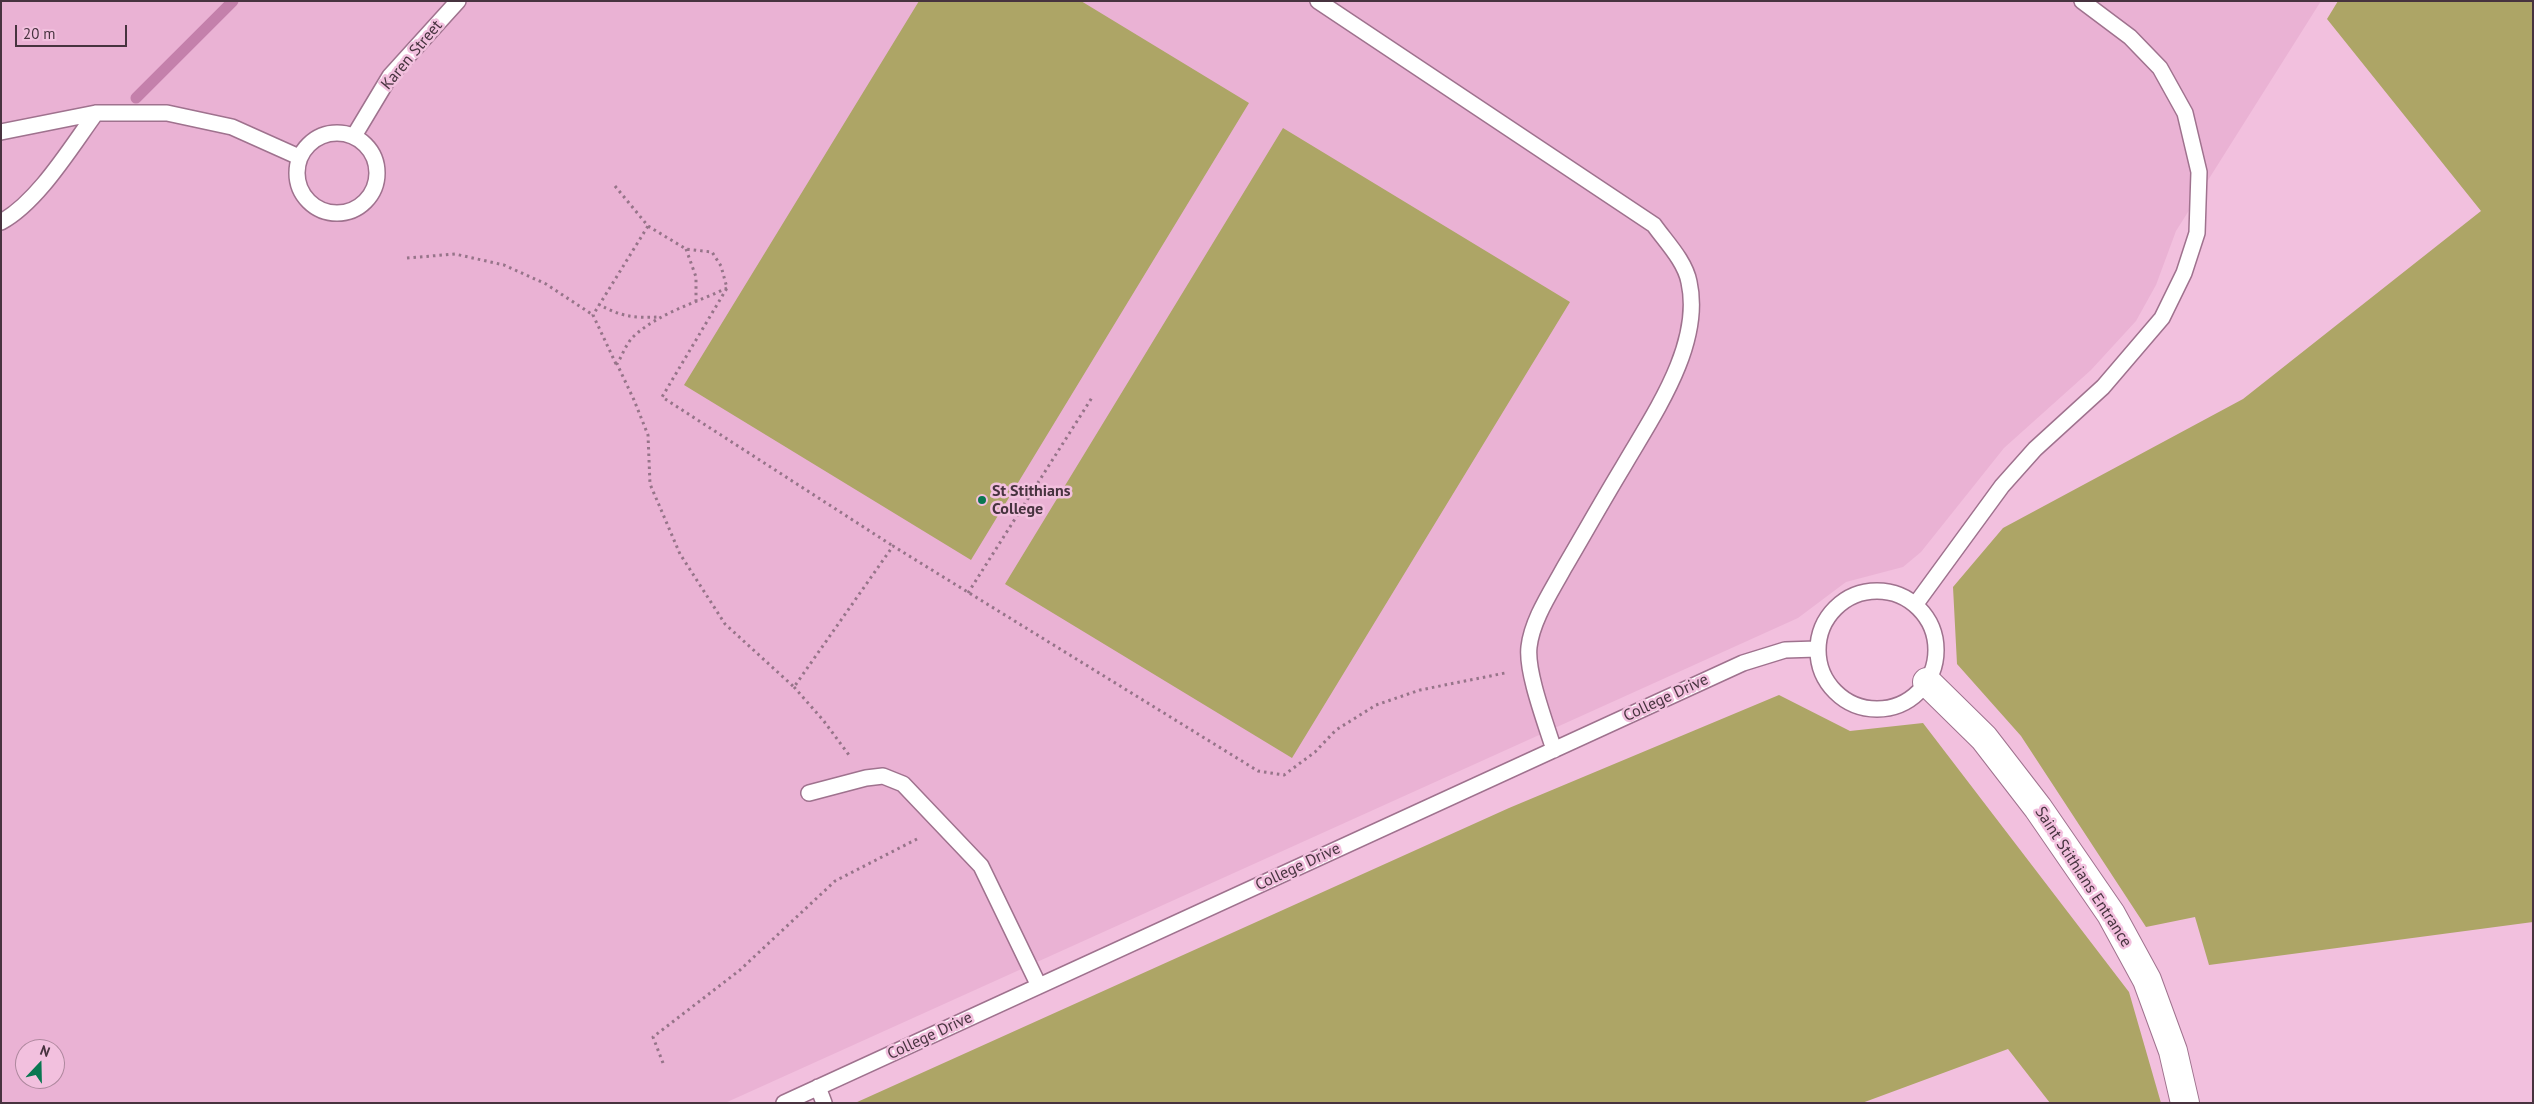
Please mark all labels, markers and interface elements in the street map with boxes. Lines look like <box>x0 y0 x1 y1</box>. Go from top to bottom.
scale bar <box>18 15 130 47</box>
street label: Karen Street <box>377 16 447 94</box>
text: 20 m <box>23 24 56 43</box>
place label: St Stithians College <box>992 481 1070 519</box>
marker: St Stithians College <box>976 494 988 506</box>
street label: College Drive <box>1621 670 1711 726</box>
street label: Saint Stithians Entrance <box>2030 803 2136 951</box>
street label: College Drive <box>1253 839 1343 895</box>
street label: College Drive <box>885 1008 975 1064</box>
north arrow <box>15 1039 65 1089</box>
text: N <box>37 1041 53 1061</box>

